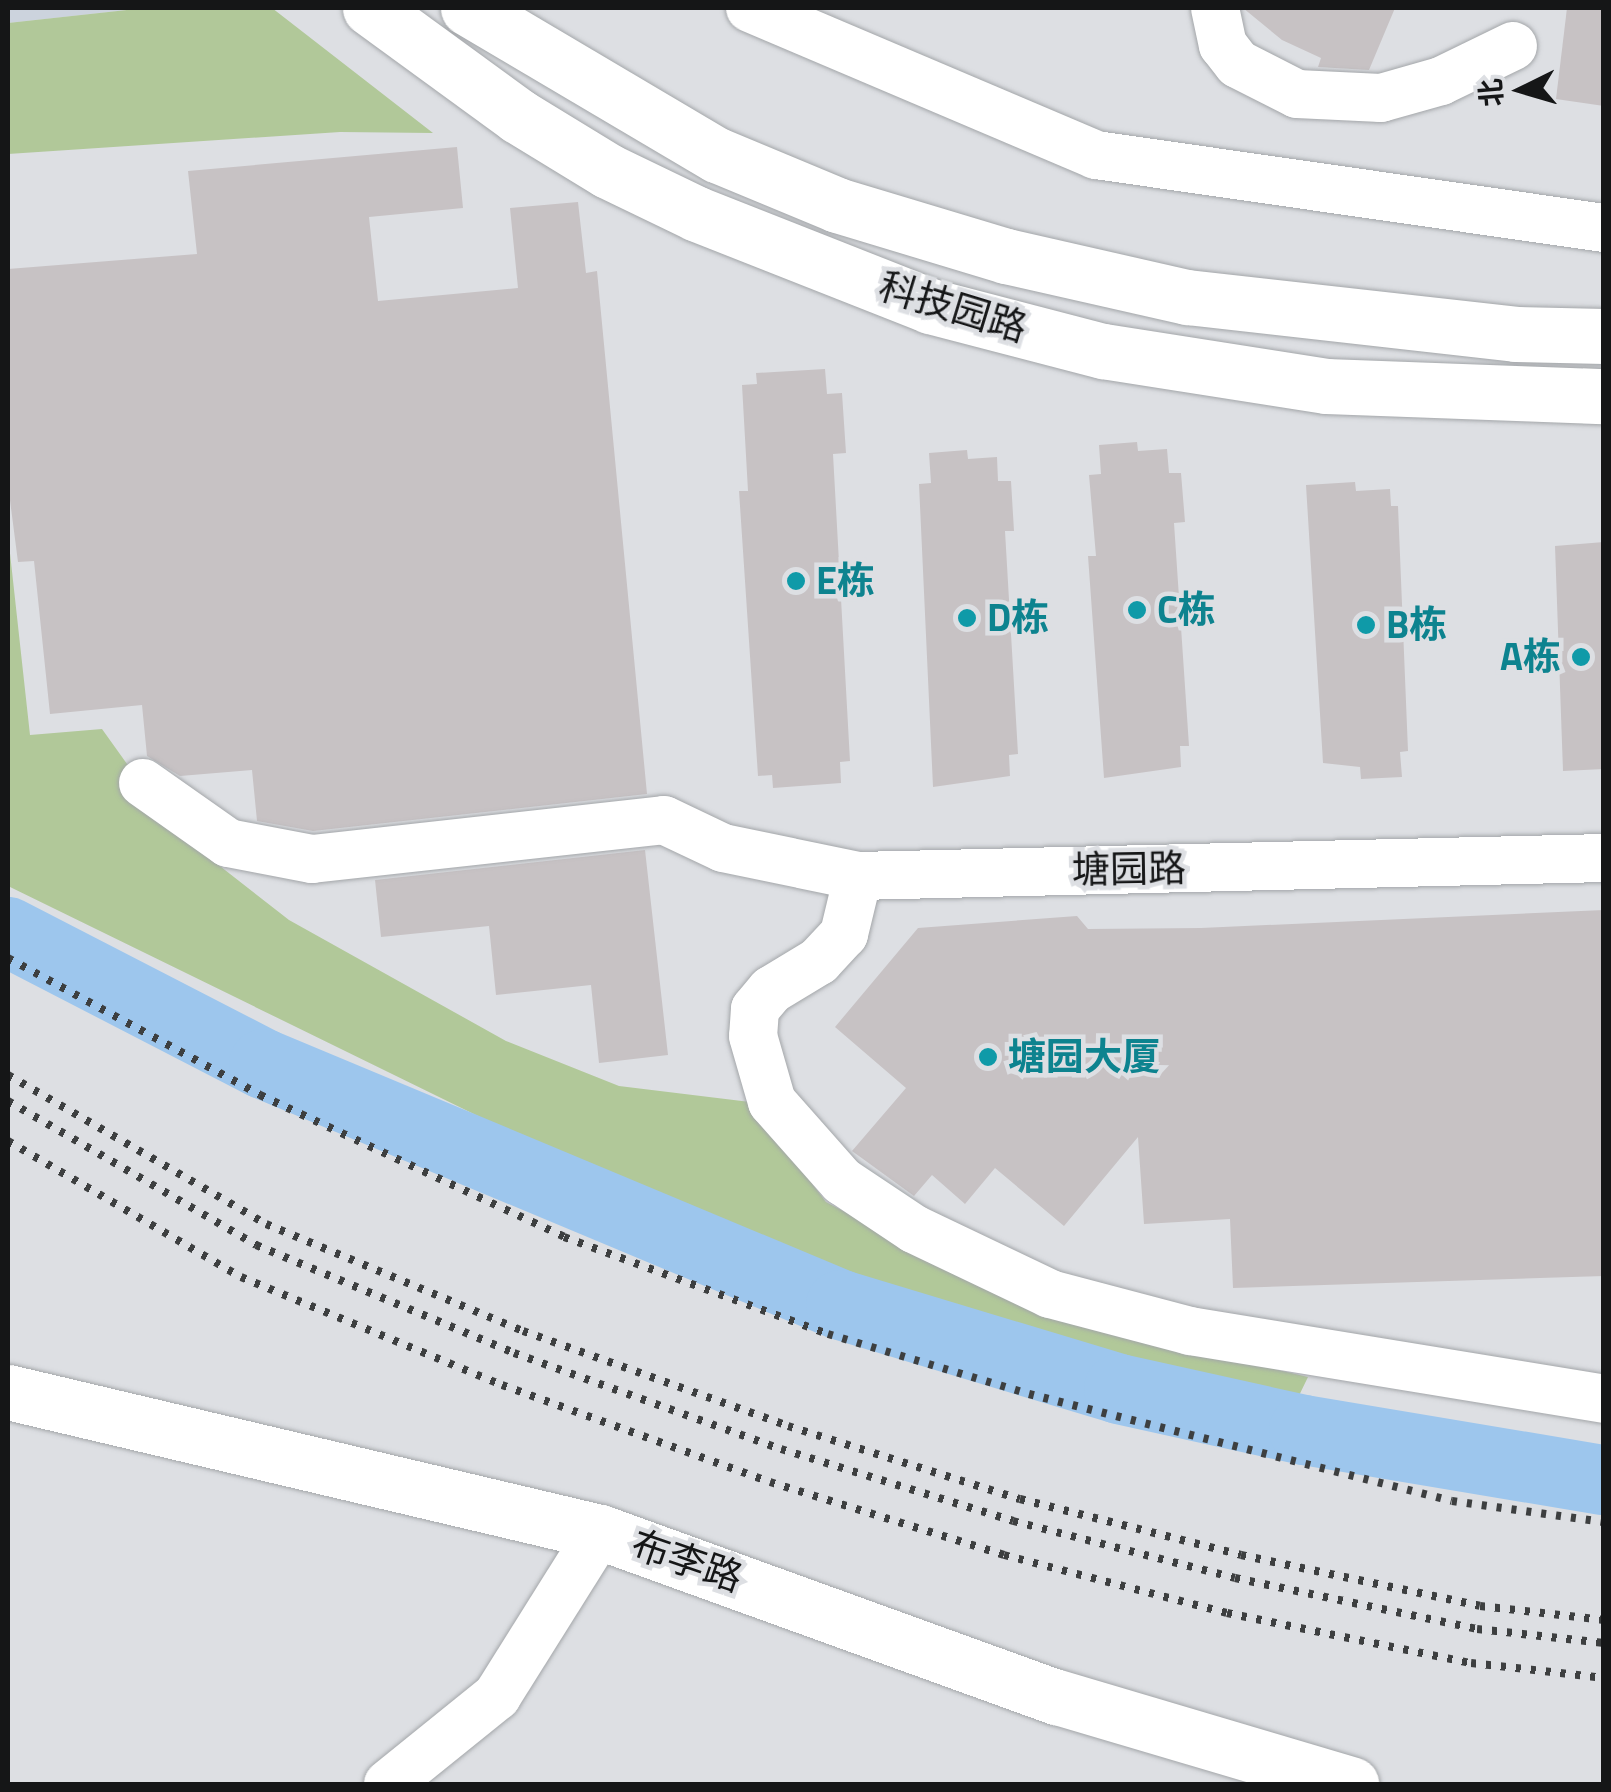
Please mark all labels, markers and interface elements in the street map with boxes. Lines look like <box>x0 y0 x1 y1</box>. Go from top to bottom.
north arrow <box>1471 40 1571 140</box>
text: 北 <box>1468 77 1513 108</box>
street label: 科技园路 <box>874 263 1032 351</box>
place label: E栋 <box>816 558 875 604</box>
marker: E栋 <box>785 570 807 592</box>
place label: C栋 <box>1157 587 1216 633</box>
place label: D栋 <box>987 595 1049 641</box>
marker: C栋 <box>1126 599 1148 621</box>
place label: B栋 <box>1386 602 1447 648</box>
marker: D栋 <box>956 607 978 629</box>
marker: B栋 <box>1355 614 1377 636</box>
place label: A栋 <box>1500 634 1561 680</box>
marker: A栋 <box>1570 646 1592 668</box>
street label: 塘园路 <box>1072 845 1186 893</box>
place label: 塘园大厦 <box>1008 1034 1160 1080</box>
marker: 塘园大厦 <box>977 1046 999 1068</box>
street label: 布李路 <box>626 1521 748 1601</box>

